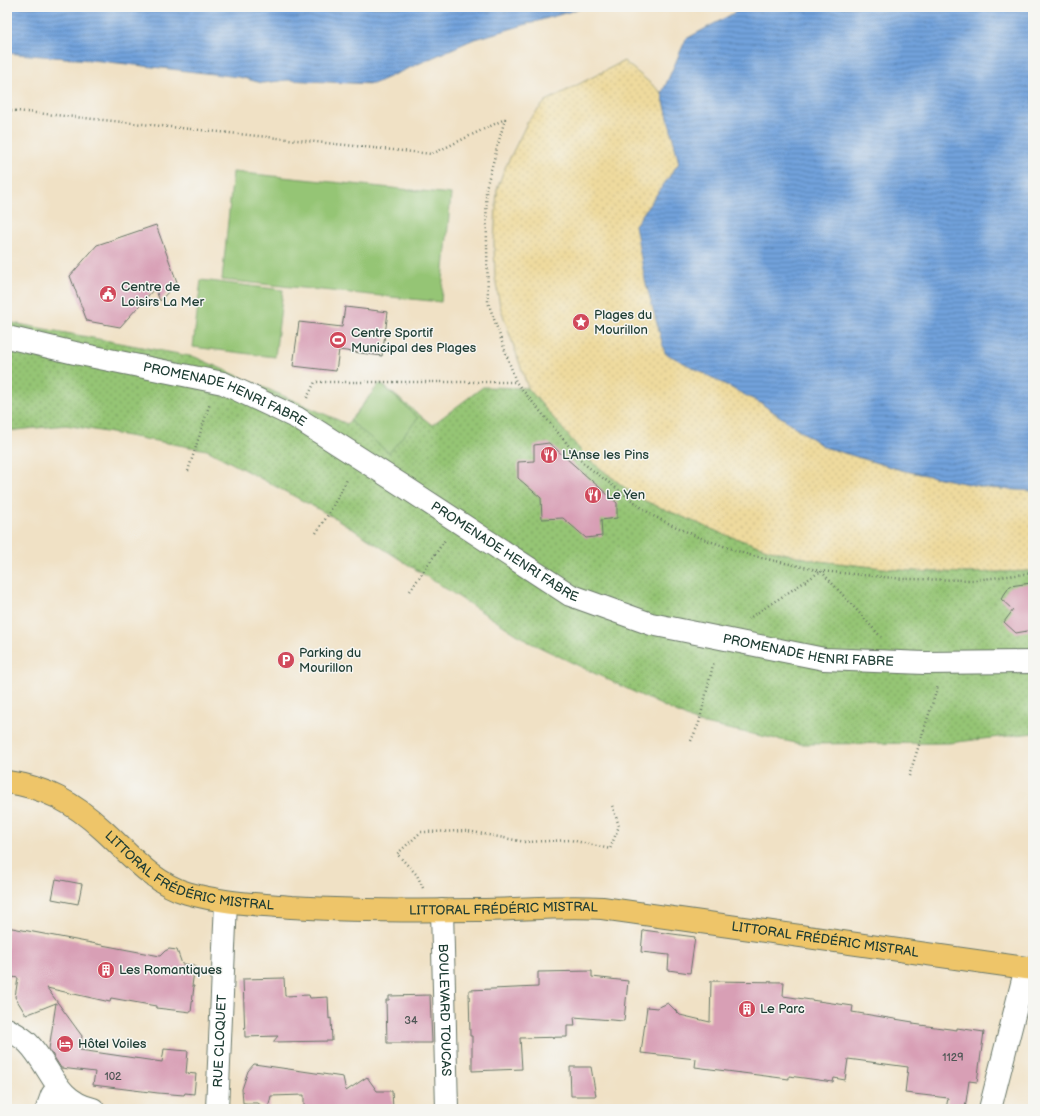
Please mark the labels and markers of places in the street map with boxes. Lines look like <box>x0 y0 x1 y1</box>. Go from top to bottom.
place label: Centre de Loisirs La Mer <box>121 279 205 310</box>
public building icon: Centre de Loisirs La Mer <box>98 284 118 304</box>
place label: Plages du Mourillon <box>594 307 652 338</box>
place icon: Plages du Mourillon <box>571 312 591 332</box>
place label: Centre Sportif Municipal des Plages <box>351 325 477 356</box>
sports icon: Centre Sportif Municipal des Plages <box>328 330 348 350</box>
restaurant icon: L'Anse les Pins <box>539 445 559 465</box>
place label: L'Anse les Pins <box>562 447 650 463</box>
restaurant icon: Le Yen <box>583 485 603 505</box>
place label: Le Yen <box>606 487 645 503</box>
place label: Parking du Mourillon <box>299 645 361 676</box>
parking icon: Parking du Mourillon <box>276 650 296 670</box>
building icon: Les Romantiques <box>96 960 116 980</box>
place label: Les Romantiques <box>119 962 222 978</box>
building icon: Le Parc <box>737 999 757 1019</box>
place label: Le Parc <box>760 1001 805 1017</box>
hotel icon: Hôtel Voiles <box>55 1034 75 1054</box>
place label: Hôtel Voiles <box>78 1036 147 1052</box>

